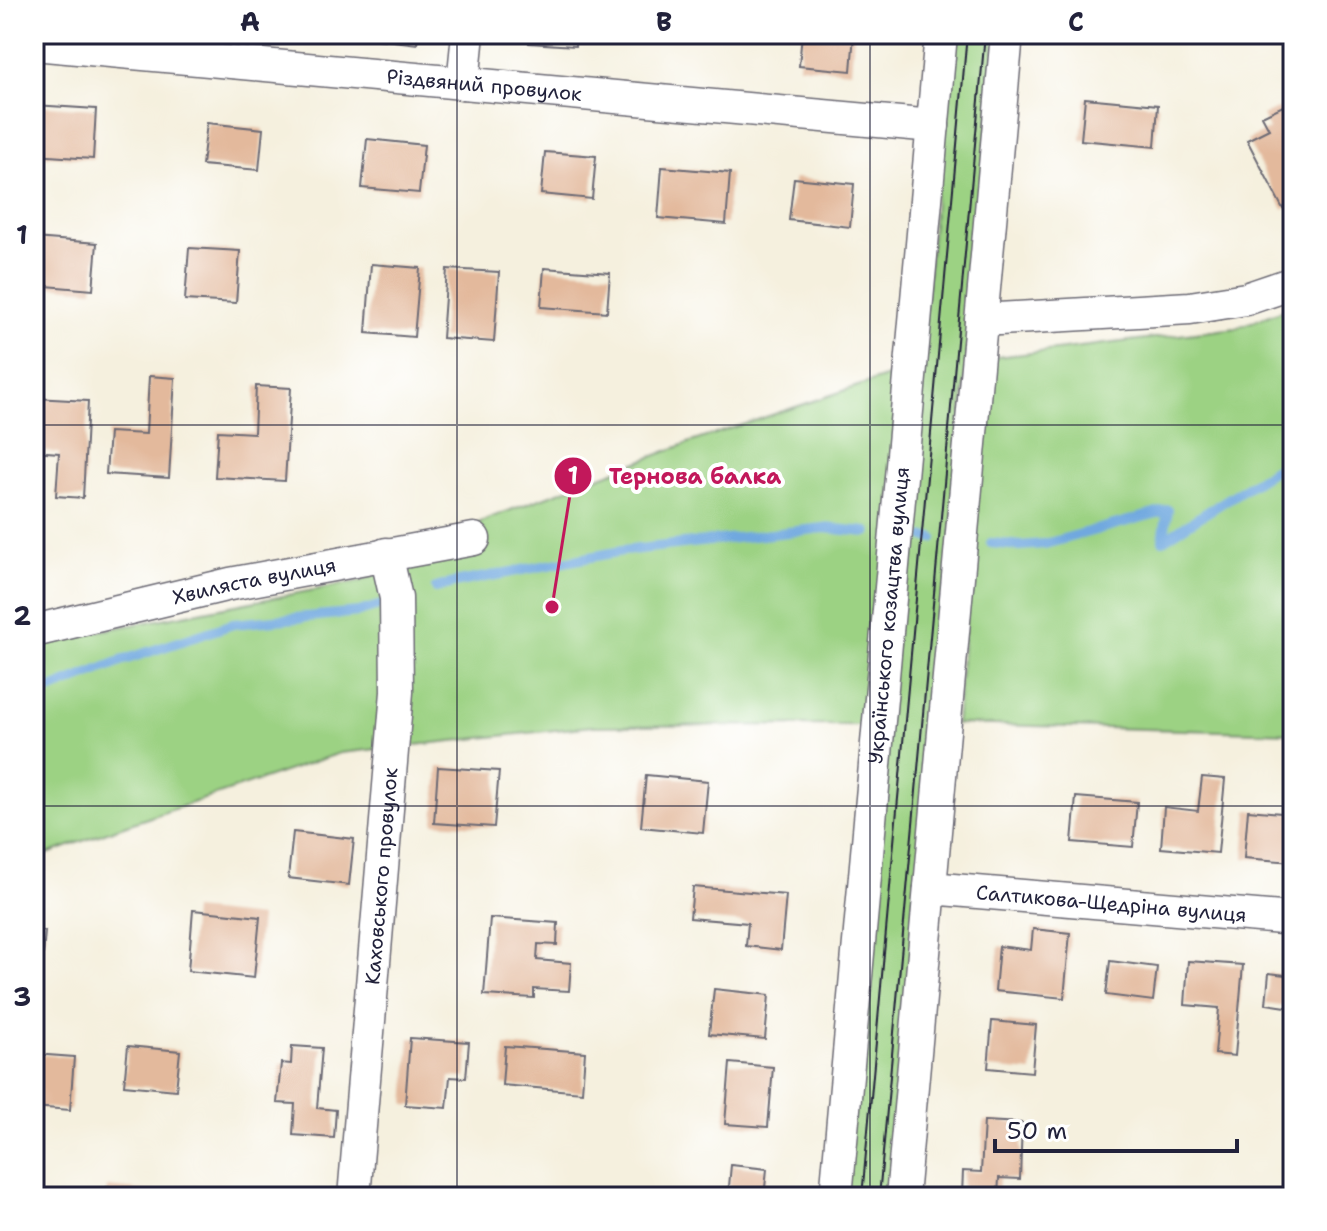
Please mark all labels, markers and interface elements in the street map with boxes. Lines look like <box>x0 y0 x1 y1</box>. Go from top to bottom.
text: A <box>240 4 260 39</box>
text: B <box>656 4 672 39</box>
text: C <box>1068 4 1084 39</box>
street label: Різдвяний провулок <box>385 63 583 107</box>
text: 1 <box>16 217 28 252</box>
callout: Тернова балка <box>553 453 797 499</box>
text: 1 <box>568 460 578 492</box>
text: Тернова балка <box>609 462 781 491</box>
street label: Українського козацтва вулиця <box>862 466 915 765</box>
street label: Хвиляста вулиця <box>170 552 338 610</box>
text: 2 <box>13 598 31 633</box>
street label: Каховського провулок <box>359 766 404 986</box>
street label: Салтикова-Щедріна вулиця <box>975 879 1248 928</box>
text: 3 <box>13 979 31 1014</box>
scale bar <box>995 1103 1237 1153</box>
text: 50 m <box>1007 1115 1067 1147</box>

